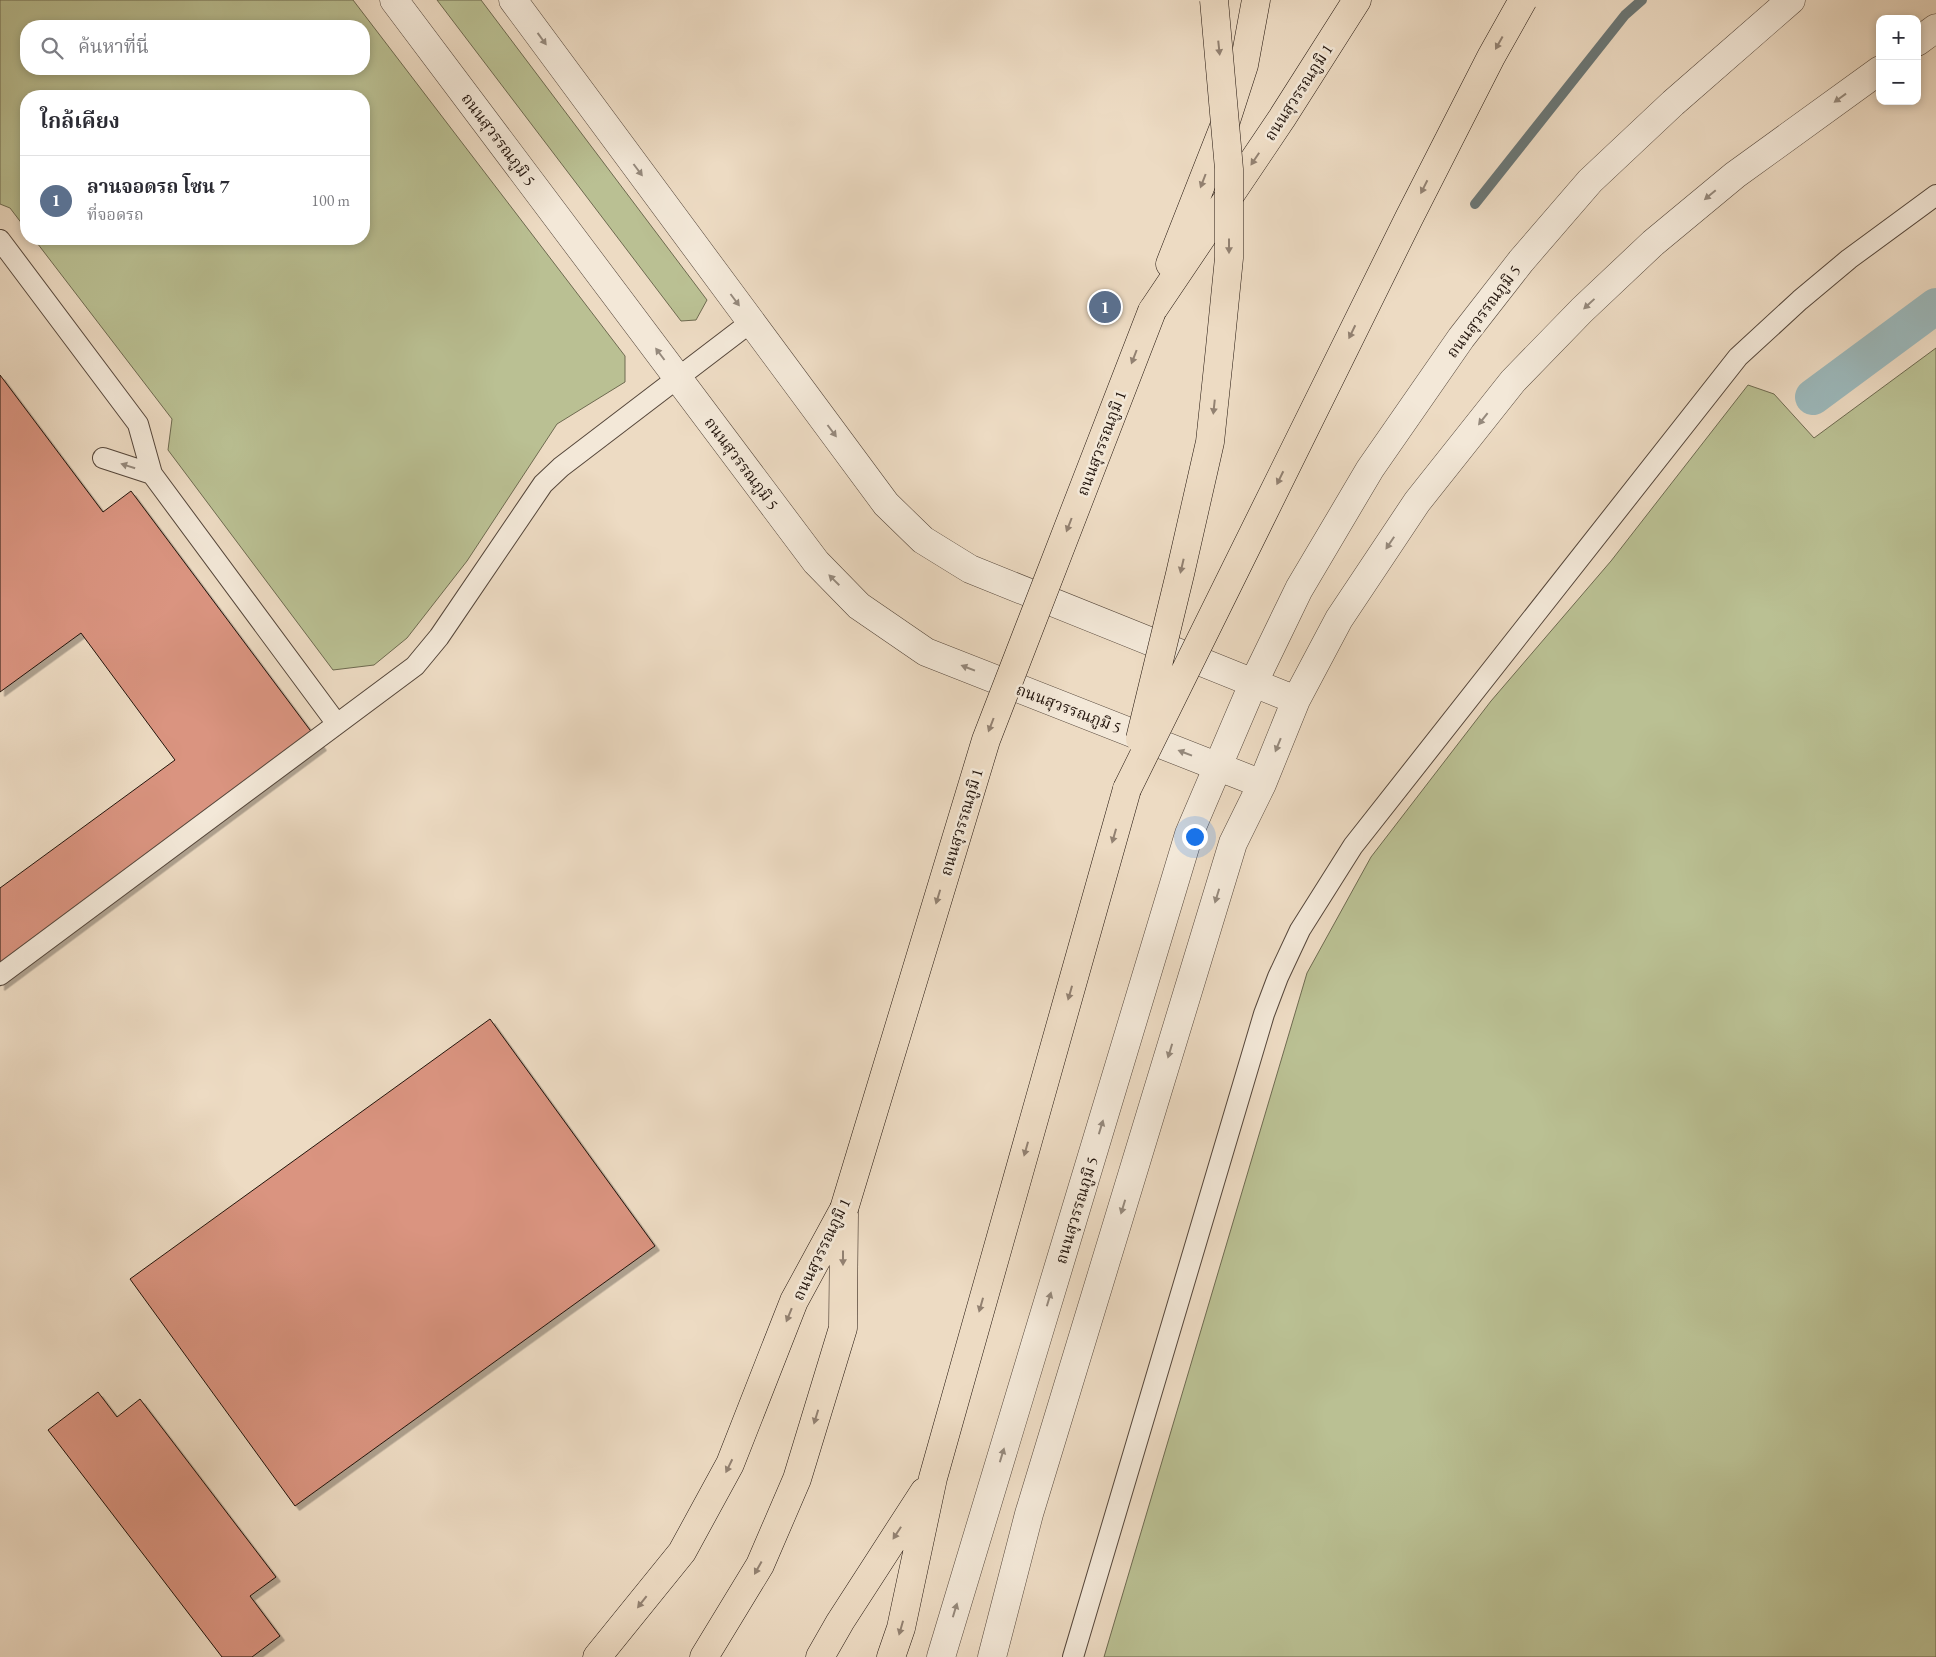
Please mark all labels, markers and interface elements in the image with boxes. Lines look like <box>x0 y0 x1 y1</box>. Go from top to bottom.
map controls <box>1876 15 1921 105</box>
button: + <box>1876 15 1921 60</box>
search box <box>20 20 370 75</box>
one-way arrow <box>536 32 547 45</box>
icon: search <box>38 34 66 62</box>
text: ค้นหาที่นี่ <box>78 34 149 59</box>
one-way arrow <box>1495 35 1503 50</box>
street label: ถนนสุวรรณภูมิ 1 <box>1259 40 1338 145</box>
one-way arrow <box>1215 41 1223 57</box>
button: − <box>1876 60 1921 105</box>
street label: ถนนสุวรรณภูมิ 5 <box>456 89 540 191</box>
one-way arrow <box>1833 93 1847 103</box>
text: ใกล้เคียง <box>40 107 120 134</box>
one-way arrow <box>1250 152 1260 165</box>
one-way arrow <box>633 163 643 177</box>
one-way arrow <box>1199 173 1206 188</box>
text: ลานจอดรถ โซน 7 <box>87 174 230 199</box>
one-way arrow <box>1420 180 1428 194</box>
text: 1 <box>52 190 60 211</box>
text: 100 m <box>311 190 350 211</box>
one-way arrow <box>1704 190 1717 201</box>
text: ที่จอดรถ <box>87 204 144 225</box>
one-way arrow <box>1225 238 1233 254</box>
street label: ถนนสุวรรณภูมิ 5 <box>1442 261 1526 363</box>
pin: 1 <box>1089 288 1121 326</box>
one-way arrow <box>730 293 740 307</box>
one-way arrow <box>1583 298 1595 310</box>
one-way arrow <box>1348 325 1356 340</box>
one-way arrow <box>655 347 665 361</box>
one-way arrow <box>1130 350 1138 365</box>
street label: ถนนสุวรรณภูมิ 1 <box>1072 387 1132 499</box>
one-way arrow <box>1209 400 1217 416</box>
one-way arrow <box>1477 412 1488 425</box>
street label: ถนนสุวรรณภูมิ 5 <box>699 413 783 515</box>
one-way arrow <box>827 424 837 438</box>
one-way arrow <box>120 462 135 470</box>
one-way arrow <box>1276 471 1284 485</box>
one-way arrow <box>1065 518 1073 533</box>
one-way arrow <box>1385 536 1395 550</box>
one-way arrow <box>1178 559 1186 574</box>
one-way arrow <box>828 574 840 586</box>
one-way arrow <box>960 664 975 672</box>
street label: ถนนสุวรรณภูมิ 5 <box>1013 679 1125 739</box>
one-way arrow <box>987 718 995 732</box>
one-way arrow <box>1274 738 1281 753</box>
one-way arrow <box>1177 748 1192 756</box>
street label: ถนนสุวรรณภูมิ 1 <box>935 766 989 879</box>
your location <box>1182 824 1208 850</box>
one-way arrow <box>1110 829 1118 844</box>
one-way arrow <box>1213 888 1221 903</box>
one-way arrow <box>934 890 942 905</box>
one-way arrow <box>1066 985 1074 1000</box>
one-way arrow <box>1165 1044 1173 1059</box>
one-way arrow <box>1097 1119 1105 1134</box>
one-way arrow <box>1021 1141 1029 1156</box>
street label: ถนนสุวรรณภูมิ 5 <box>1050 1154 1104 1267</box>
street label: ถนนสุวรรณภูมิ 1 <box>788 1195 856 1304</box>
one-way arrow <box>1118 1199 1126 1214</box>
one-way arrow <box>839 1250 847 1266</box>
one-way arrow <box>1045 1292 1053 1307</box>
one-way arrow <box>977 1298 985 1313</box>
one-way arrow <box>785 1308 793 1323</box>
one-way arrow <box>812 1409 819 1424</box>
one-way arrow <box>999 1447 1007 1462</box>
one-way arrow <box>725 1459 733 1473</box>
one-way arrow <box>892 1527 901 1540</box>
one-way arrow <box>754 1561 762 1576</box>
one-way arrow <box>637 1596 647 1609</box>
one-way arrow <box>952 1603 960 1618</box>
one-way arrow <box>896 1621 904 1636</box>

